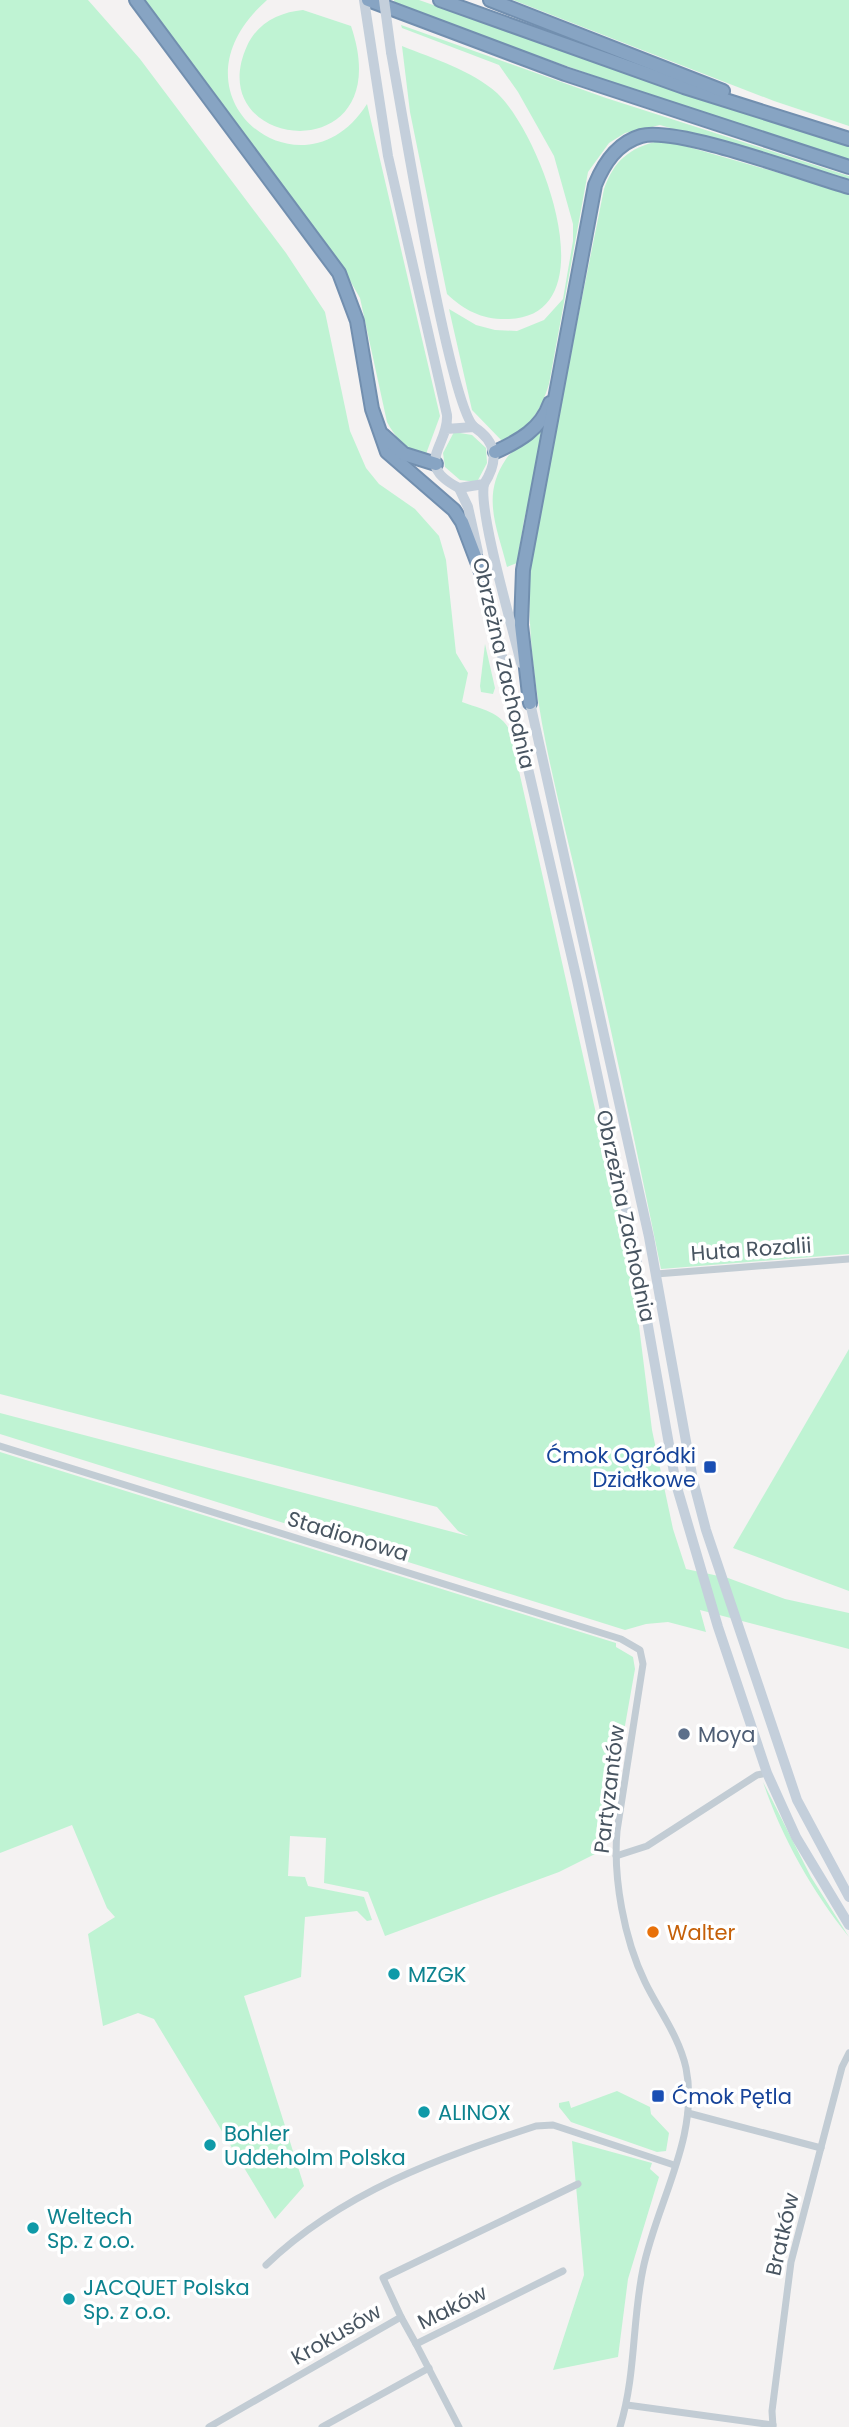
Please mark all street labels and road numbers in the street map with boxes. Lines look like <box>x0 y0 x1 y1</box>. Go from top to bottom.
street label: Obrzeżna Zachodnia <box>466 554 542 772</box>
street label: Obrzeżna Zachodnia <box>589 1107 663 1325</box>
street label: Huta Rozalii <box>690 1230 812 1268</box>
street label: Stadionowa <box>284 1504 412 1568</box>
street label: Partyzantów <box>587 1723 631 1855</box>
street label: Bratków <box>758 2190 806 2278</box>
street label: Maków <box>412 2278 492 2336</box>
street label: Krokusów <box>286 2297 386 2371</box>

